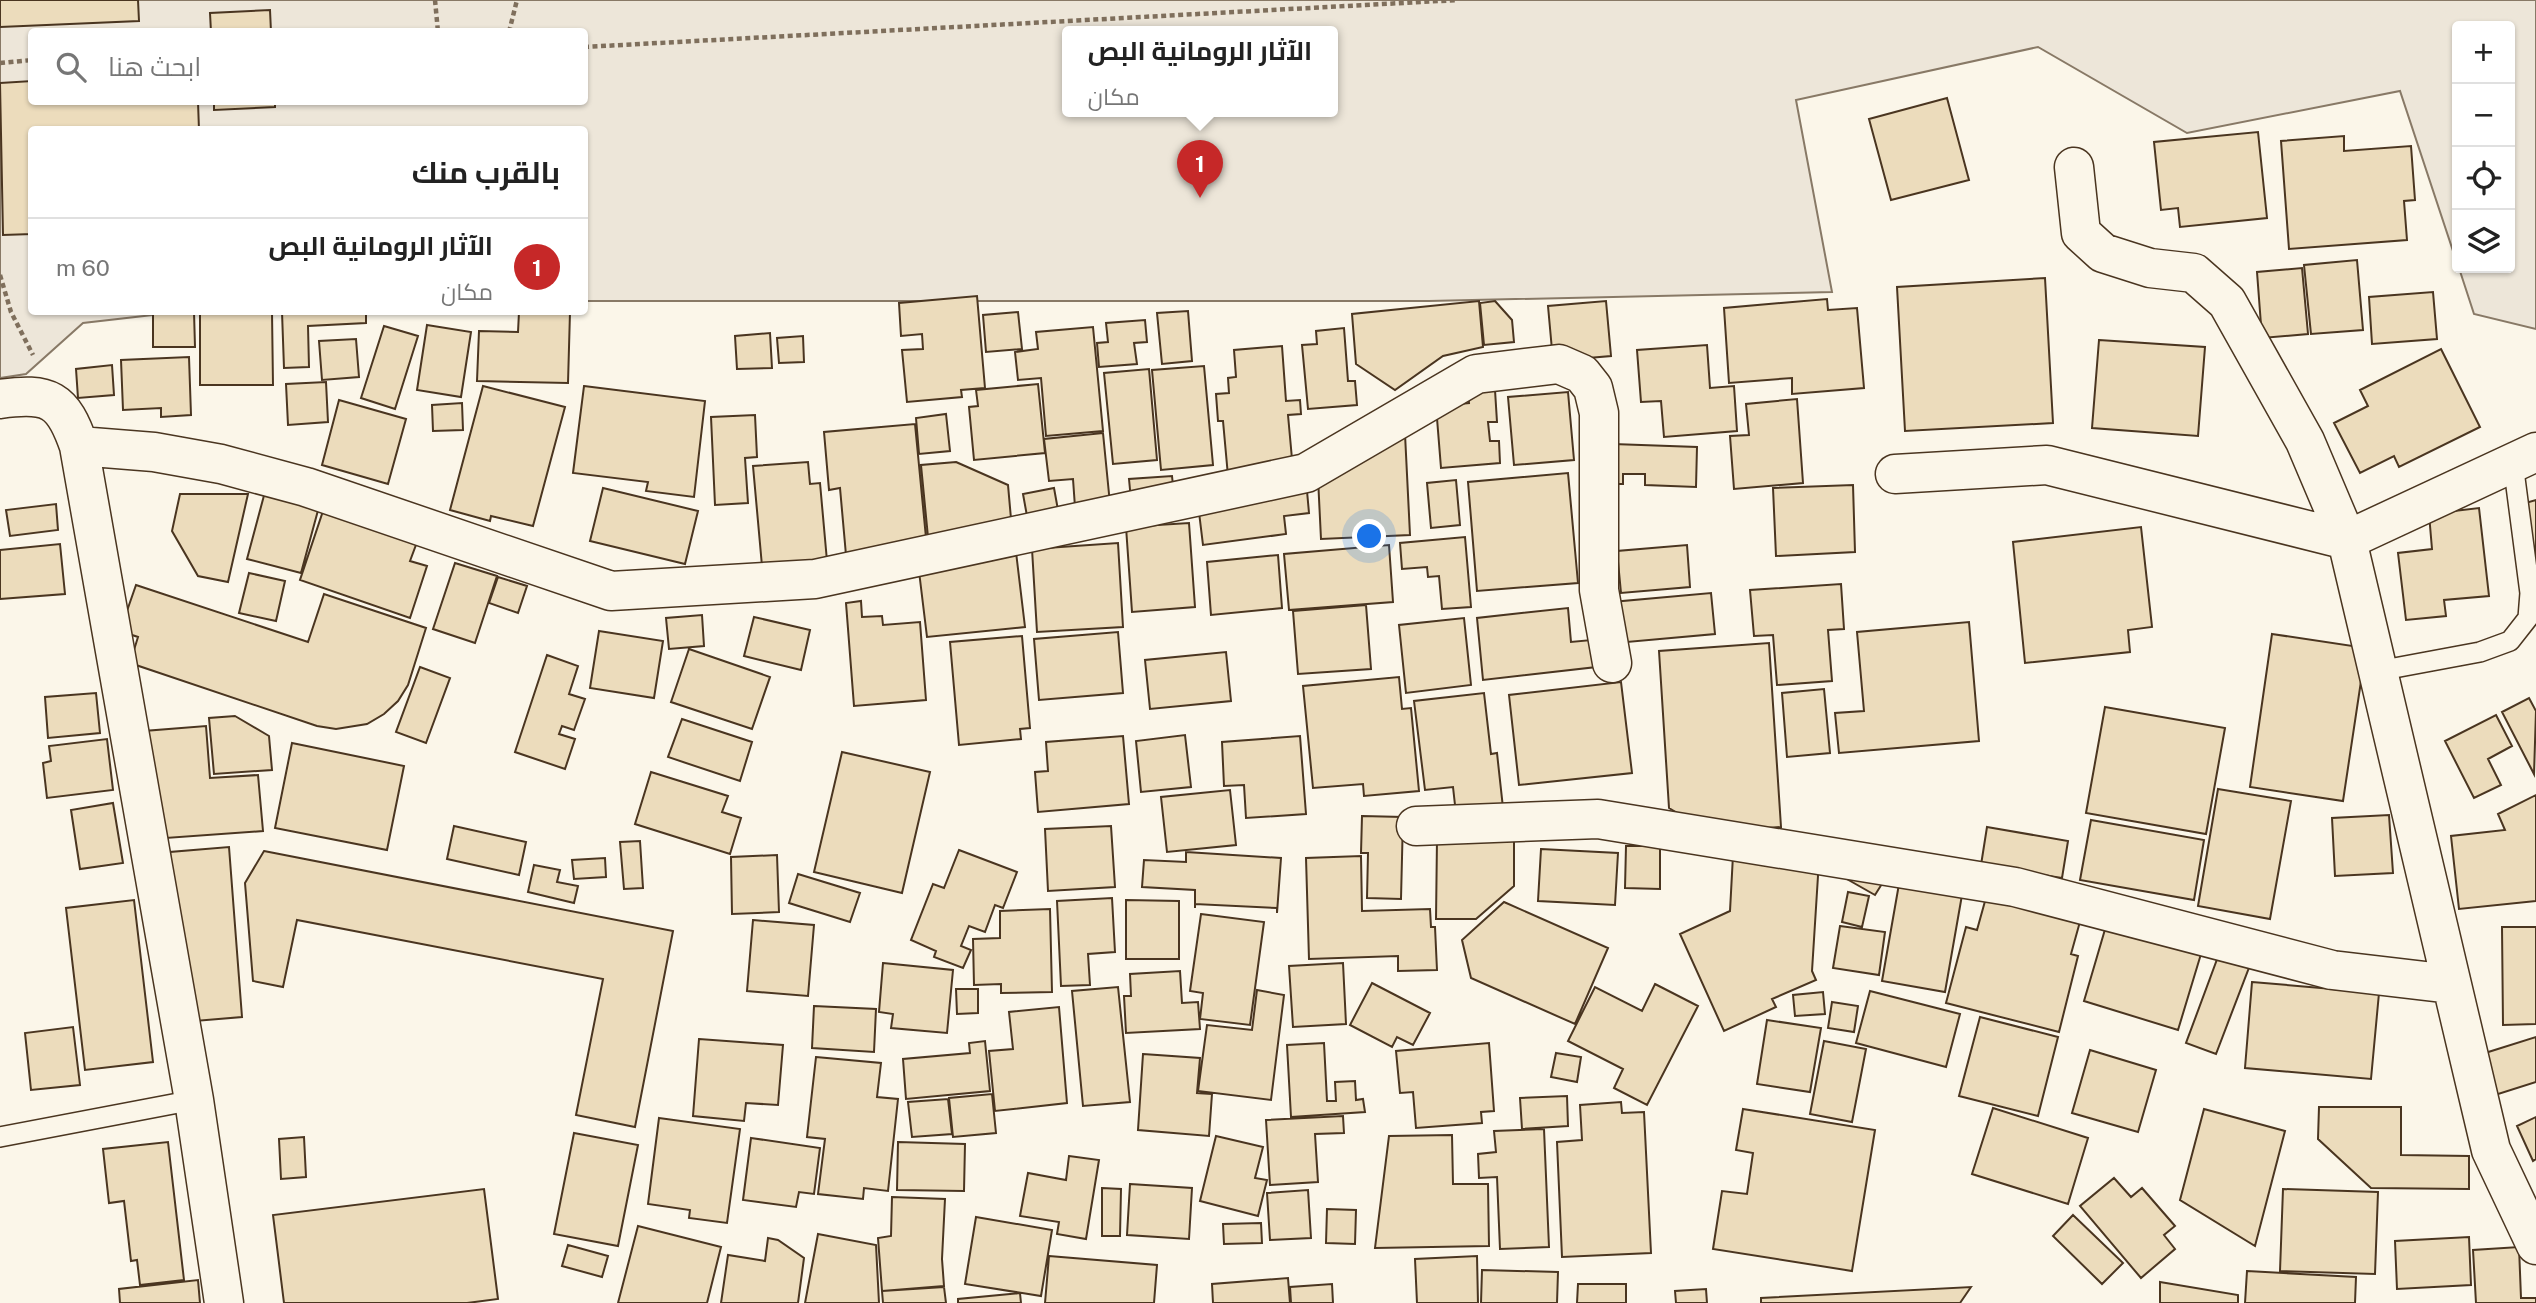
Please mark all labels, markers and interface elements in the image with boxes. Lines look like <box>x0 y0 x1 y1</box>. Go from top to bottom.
map controls <box>2452 21 2515 273</box>
button: + <box>2452 21 2515 84</box>
popup <box>1062 26 1338 117</box>
search box <box>28 28 588 105</box>
text: الآثار الرومانية البص <box>1088 35 1312 66</box>
icon: search <box>52 48 90 86</box>
text: ابحث هنا <box>108 51 201 82</box>
text: مكان <box>1088 83 1140 110</box>
button: − <box>2452 84 2515 147</box>
pin: 1 <box>1177 140 1223 198</box>
button: locate <box>2452 147 2515 210</box>
text: بالقرب منك <box>412 154 560 190</box>
button: layers <box>2452 210 2515 273</box>
text: الآثار الرومانية البص <box>269 230 493 261</box>
text: 60 m <box>56 254 110 281</box>
text: 1 <box>532 254 542 281</box>
text: مكان <box>441 278 493 305</box>
your location <box>1352 519 1386 553</box>

